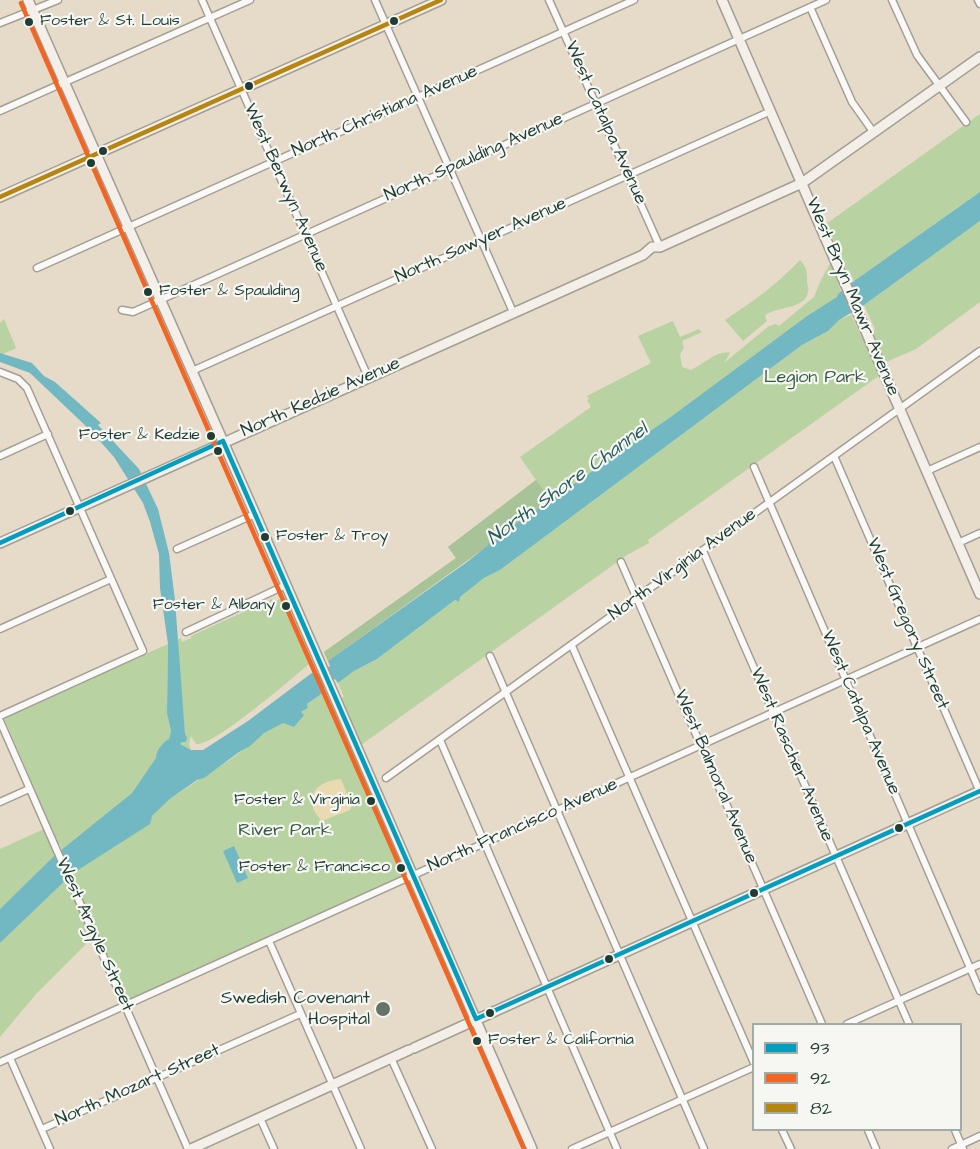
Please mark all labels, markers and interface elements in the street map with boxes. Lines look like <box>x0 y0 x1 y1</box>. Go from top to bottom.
place label: Foster & St. Louis <box>40 12 180 32</box>
unlabelled marker <box>388 15 400 27</box>
marker: Foster & St. Louis <box>23 16 35 28</box>
street label: West Catalpa Avenue <box>559 38 651 208</box>
street label: North Christiana Avenue <box>289 61 481 163</box>
unlabelled marker <box>243 80 255 92</box>
street label: West Berwyn Avenue <box>238 101 332 275</box>
street label: North Spaulding Avenue <box>381 109 567 207</box>
unlabelled marker <box>97 145 109 157</box>
unlabelled marker <box>85 157 97 169</box>
street label: North Sawyer Avenue <box>392 193 570 289</box>
street label: West Bryn Mawr Avenue <box>800 195 904 399</box>
place label: Foster & Spaulding <box>159 282 299 302</box>
marker: Foster & Spaulding <box>142 286 154 298</box>
street label: North Kedzie Avenue <box>238 353 404 443</box>
park label: Legion Park <box>764 367 866 389</box>
water label: North Shore Channel <box>483 419 653 551</box>
place label: Foster & Kedzie <box>79 426 200 446</box>
marker: Foster & Kedzie <box>205 430 217 442</box>
unlabelled marker <box>212 445 224 457</box>
street label: North Virginia Avenue <box>605 504 761 626</box>
unlabelled marker <box>64 505 76 517</box>
place label: Foster & Troy <box>276 527 388 547</box>
marker: Foster & Troy <box>259 531 271 543</box>
street label: West Gregory Street <box>861 535 953 713</box>
place label: Foster & Albany <box>153 596 275 616</box>
marker: Foster & Albany <box>280 600 292 612</box>
street label: West Catalpa Avenue <box>816 628 904 798</box>
street label: West Rascher Avenue <box>745 665 837 845</box>
street label: West Balmoral Avenue <box>669 687 761 867</box>
street label: North Francisco Avenue <box>425 774 621 878</box>
place label: Foster & Virginia <box>234 791 360 811</box>
marker: Foster & Virginia <box>365 795 377 807</box>
park label: River Park <box>238 820 332 842</box>
unlabelled marker <box>893 822 905 834</box>
street label: West Argyle Street <box>50 855 138 1015</box>
place label: Foster & Francisco <box>239 858 390 878</box>
marker: Foster & Francisco <box>395 862 407 874</box>
unlabelled marker <box>748 887 760 899</box>
unlabelled marker <box>603 953 615 965</box>
place label: Swedish Covenant Hospital <box>221 988 370 1030</box>
marker: Swedish Covenant Hospital <box>374 1000 392 1018</box>
unlabelled marker <box>484 1007 496 1019</box>
legend <box>752 1023 962 1131</box>
place label: Foster & California <box>488 1031 634 1051</box>
marker: Foster & California <box>471 1035 483 1047</box>
text: 93 <box>810 1036 829 1061</box>
street label: North Mozart Street <box>52 1040 224 1132</box>
text: 92 <box>810 1066 831 1091</box>
text: 82 <box>810 1096 832 1121</box>

